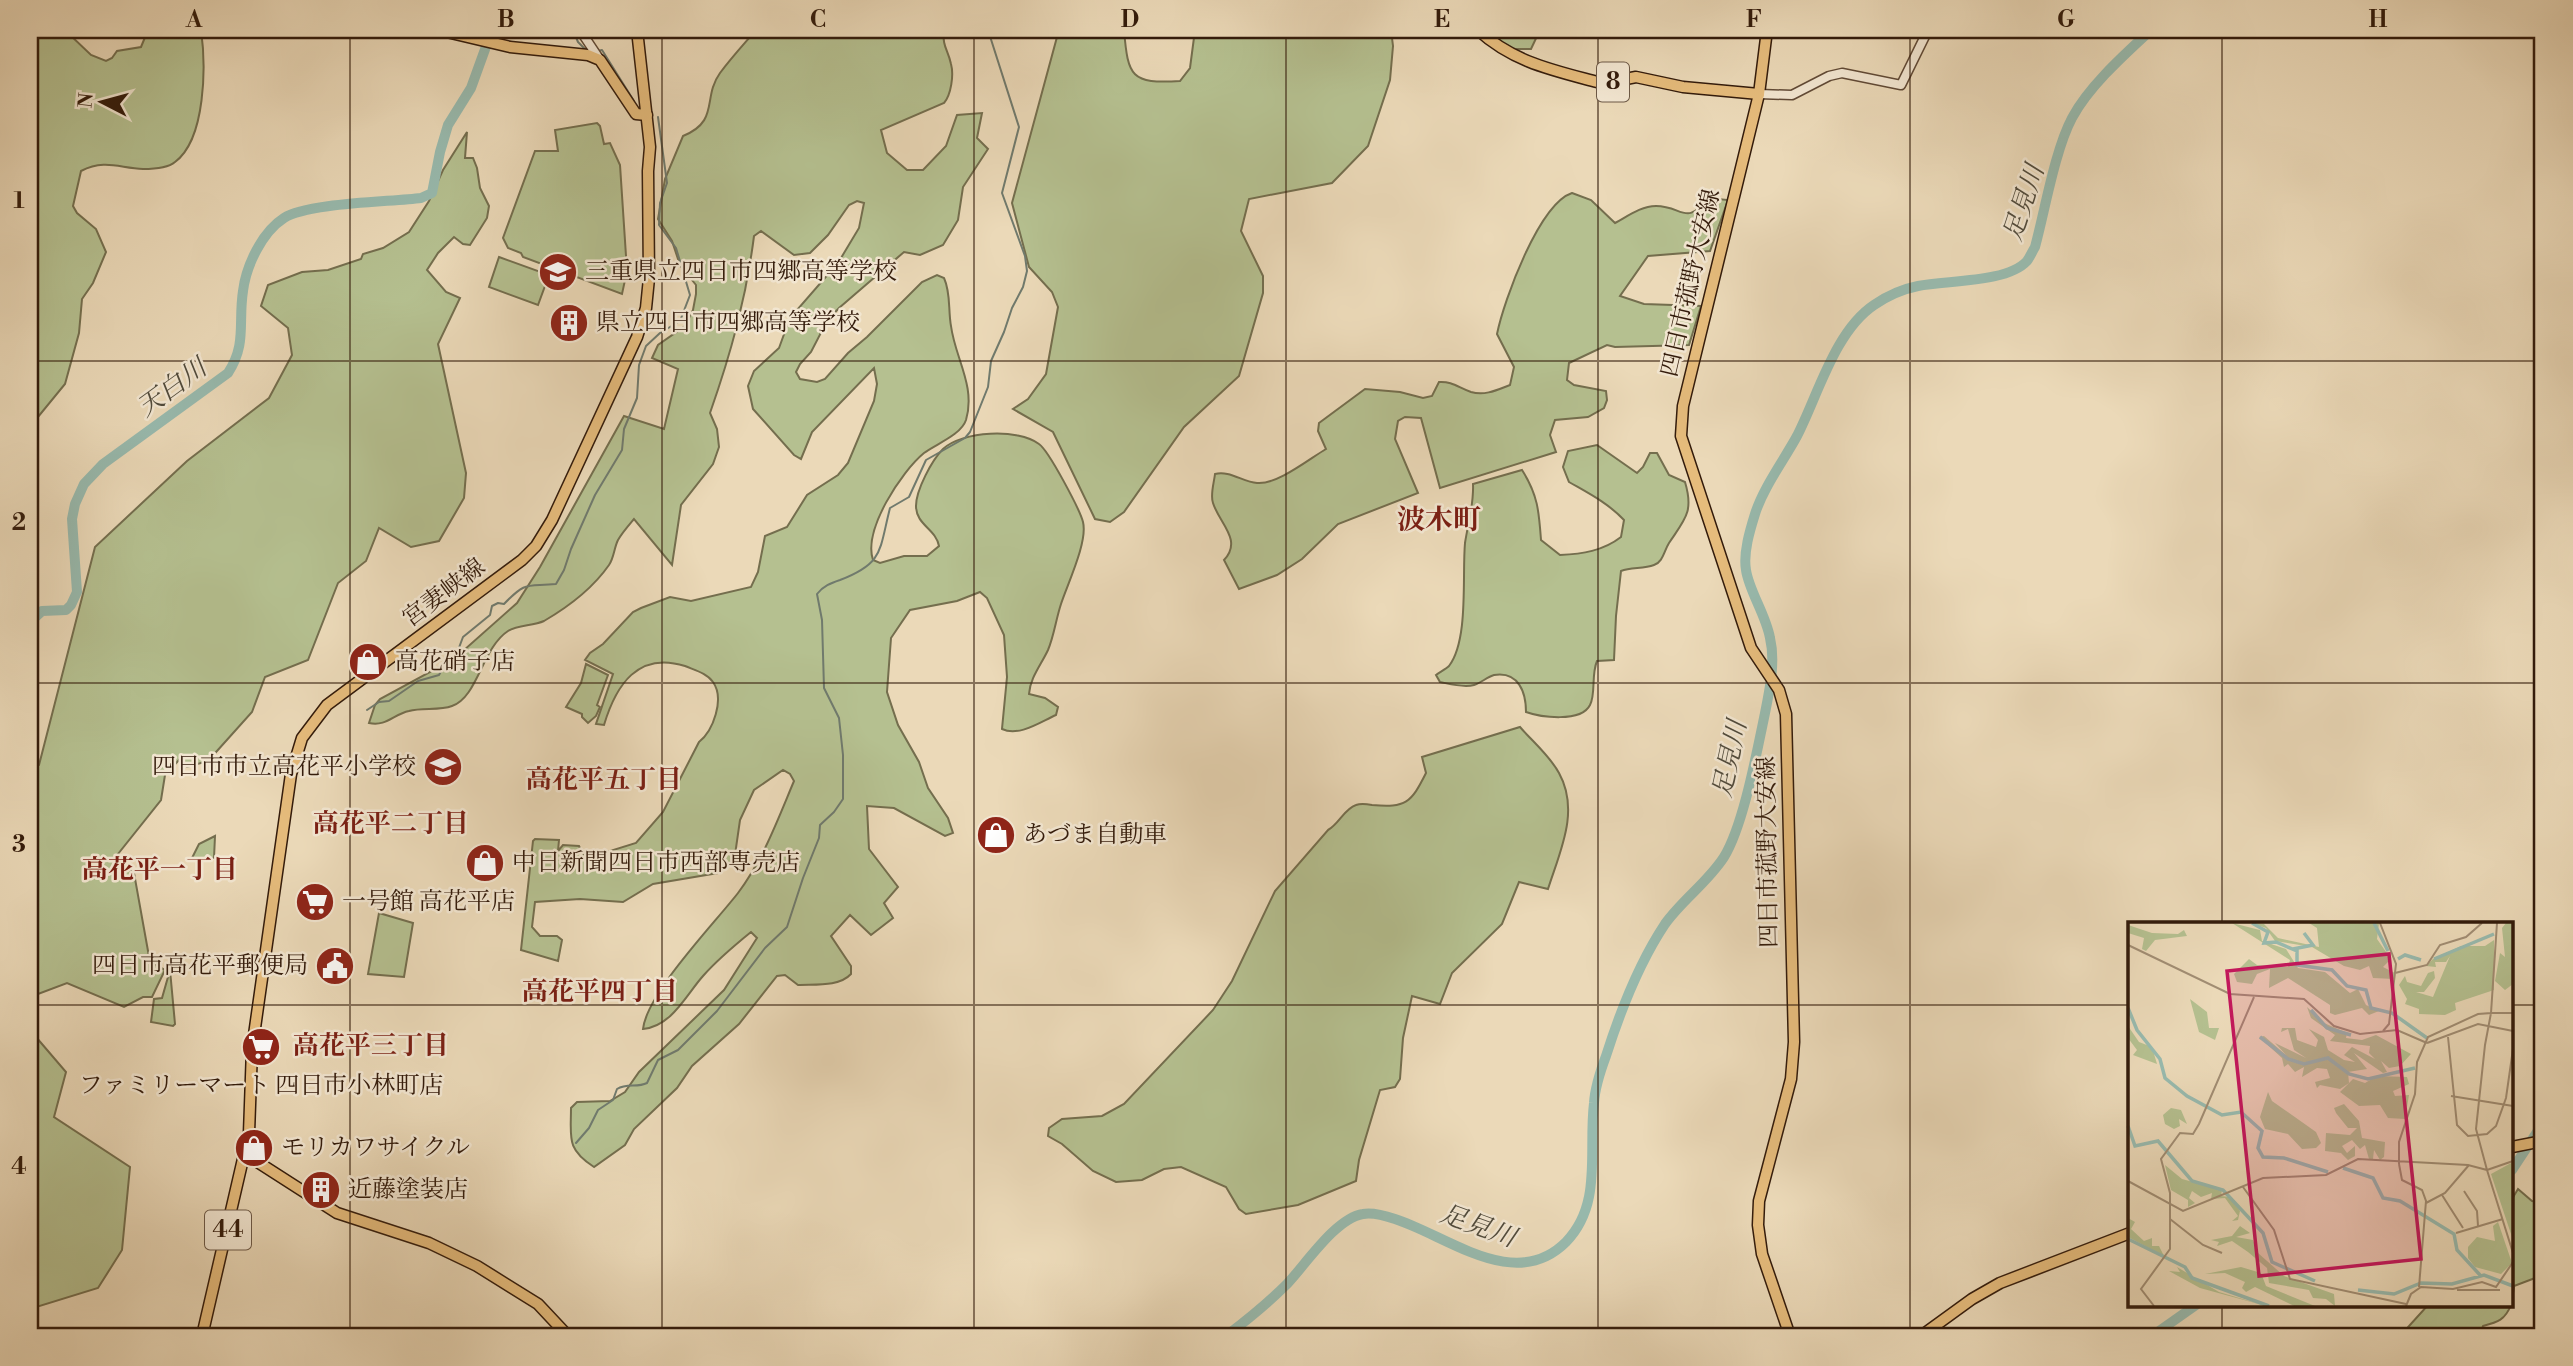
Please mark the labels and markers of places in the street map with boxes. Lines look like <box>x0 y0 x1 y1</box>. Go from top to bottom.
school or university icon: 三重県立四日市四郷高等学校 <box>537 251 579 293</box>
place label: 三重県立四日市四郷高等学校 <box>585 257 897 287</box>
building icon: 県立四日市四郷高等学校 <box>548 302 590 344</box>
place label: 県立四日市四郷高等学校 <box>596 308 860 338</box>
shop icon: 高花硝子店 <box>347 641 389 683</box>
place label: 高花硝子店 <box>395 647 515 677</box>
school or university icon: 四日市市立高花平小学校 <box>422 746 464 788</box>
place label: 四日市市立高花平小学校 <box>152 752 416 782</box>
shop icon: あづま自動車 <box>975 814 1017 856</box>
place label: あづま自動車 <box>1023 820 1167 850</box>
shop icon: 中日新聞四日市西部専売店 <box>464 842 506 884</box>
place label: 中日新聞四日市西部専売店 <box>512 848 800 878</box>
supermarket icon: 一号館 高花平店 <box>294 881 336 923</box>
place label: 一号館 高花平店 <box>342 887 515 917</box>
public building icon: 四日市高花平郵便局 <box>314 945 356 987</box>
place label: 四日市高花平郵便局 <box>92 951 308 981</box>
supermarket icon: ファミリーマート 四日市小林町店 <box>240 1026 282 1068</box>
place label: ファミリーマート 四日市小林町店 <box>79 1071 443 1101</box>
shop icon: モリカワサイクル <box>233 1127 275 1169</box>
place label: モリカワサイクル <box>281 1133 470 1163</box>
building icon: 近藤塗装店 <box>300 1169 342 1211</box>
place label: 近藤塗装店 <box>348 1175 468 1205</box>

